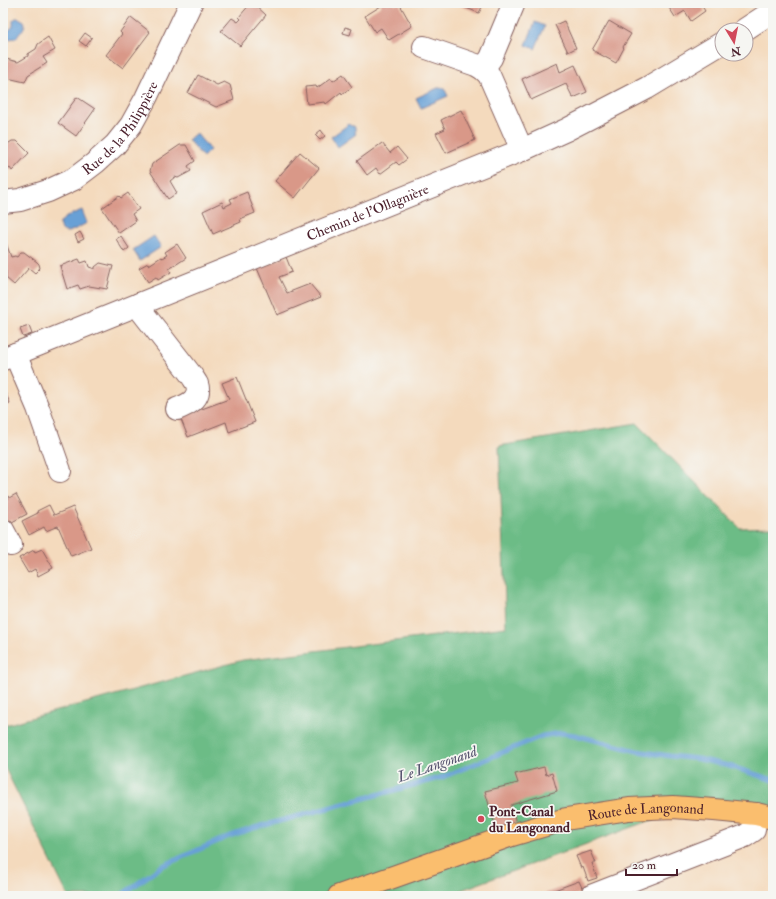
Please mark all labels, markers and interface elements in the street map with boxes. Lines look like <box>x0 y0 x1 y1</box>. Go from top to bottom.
north arrow <box>714 22 754 62</box>
text: N <box>729 44 743 59</box>
street label: Rue de la Philippière <box>79 79 162 179</box>
street label: Chemin de l'Ollagnière <box>304 180 431 245</box>
water label: Le Langonand <box>394 741 481 787</box>
street label: Route de Langonand <box>586 799 704 824</box>
place label: Pont-Canal du Langonand <box>489 803 570 837</box>
marker: Pont-Canal du Langonand <box>476 814 486 824</box>
scale bar <box>626 851 677 877</box>
text: 20 m <box>632 858 657 873</box>

